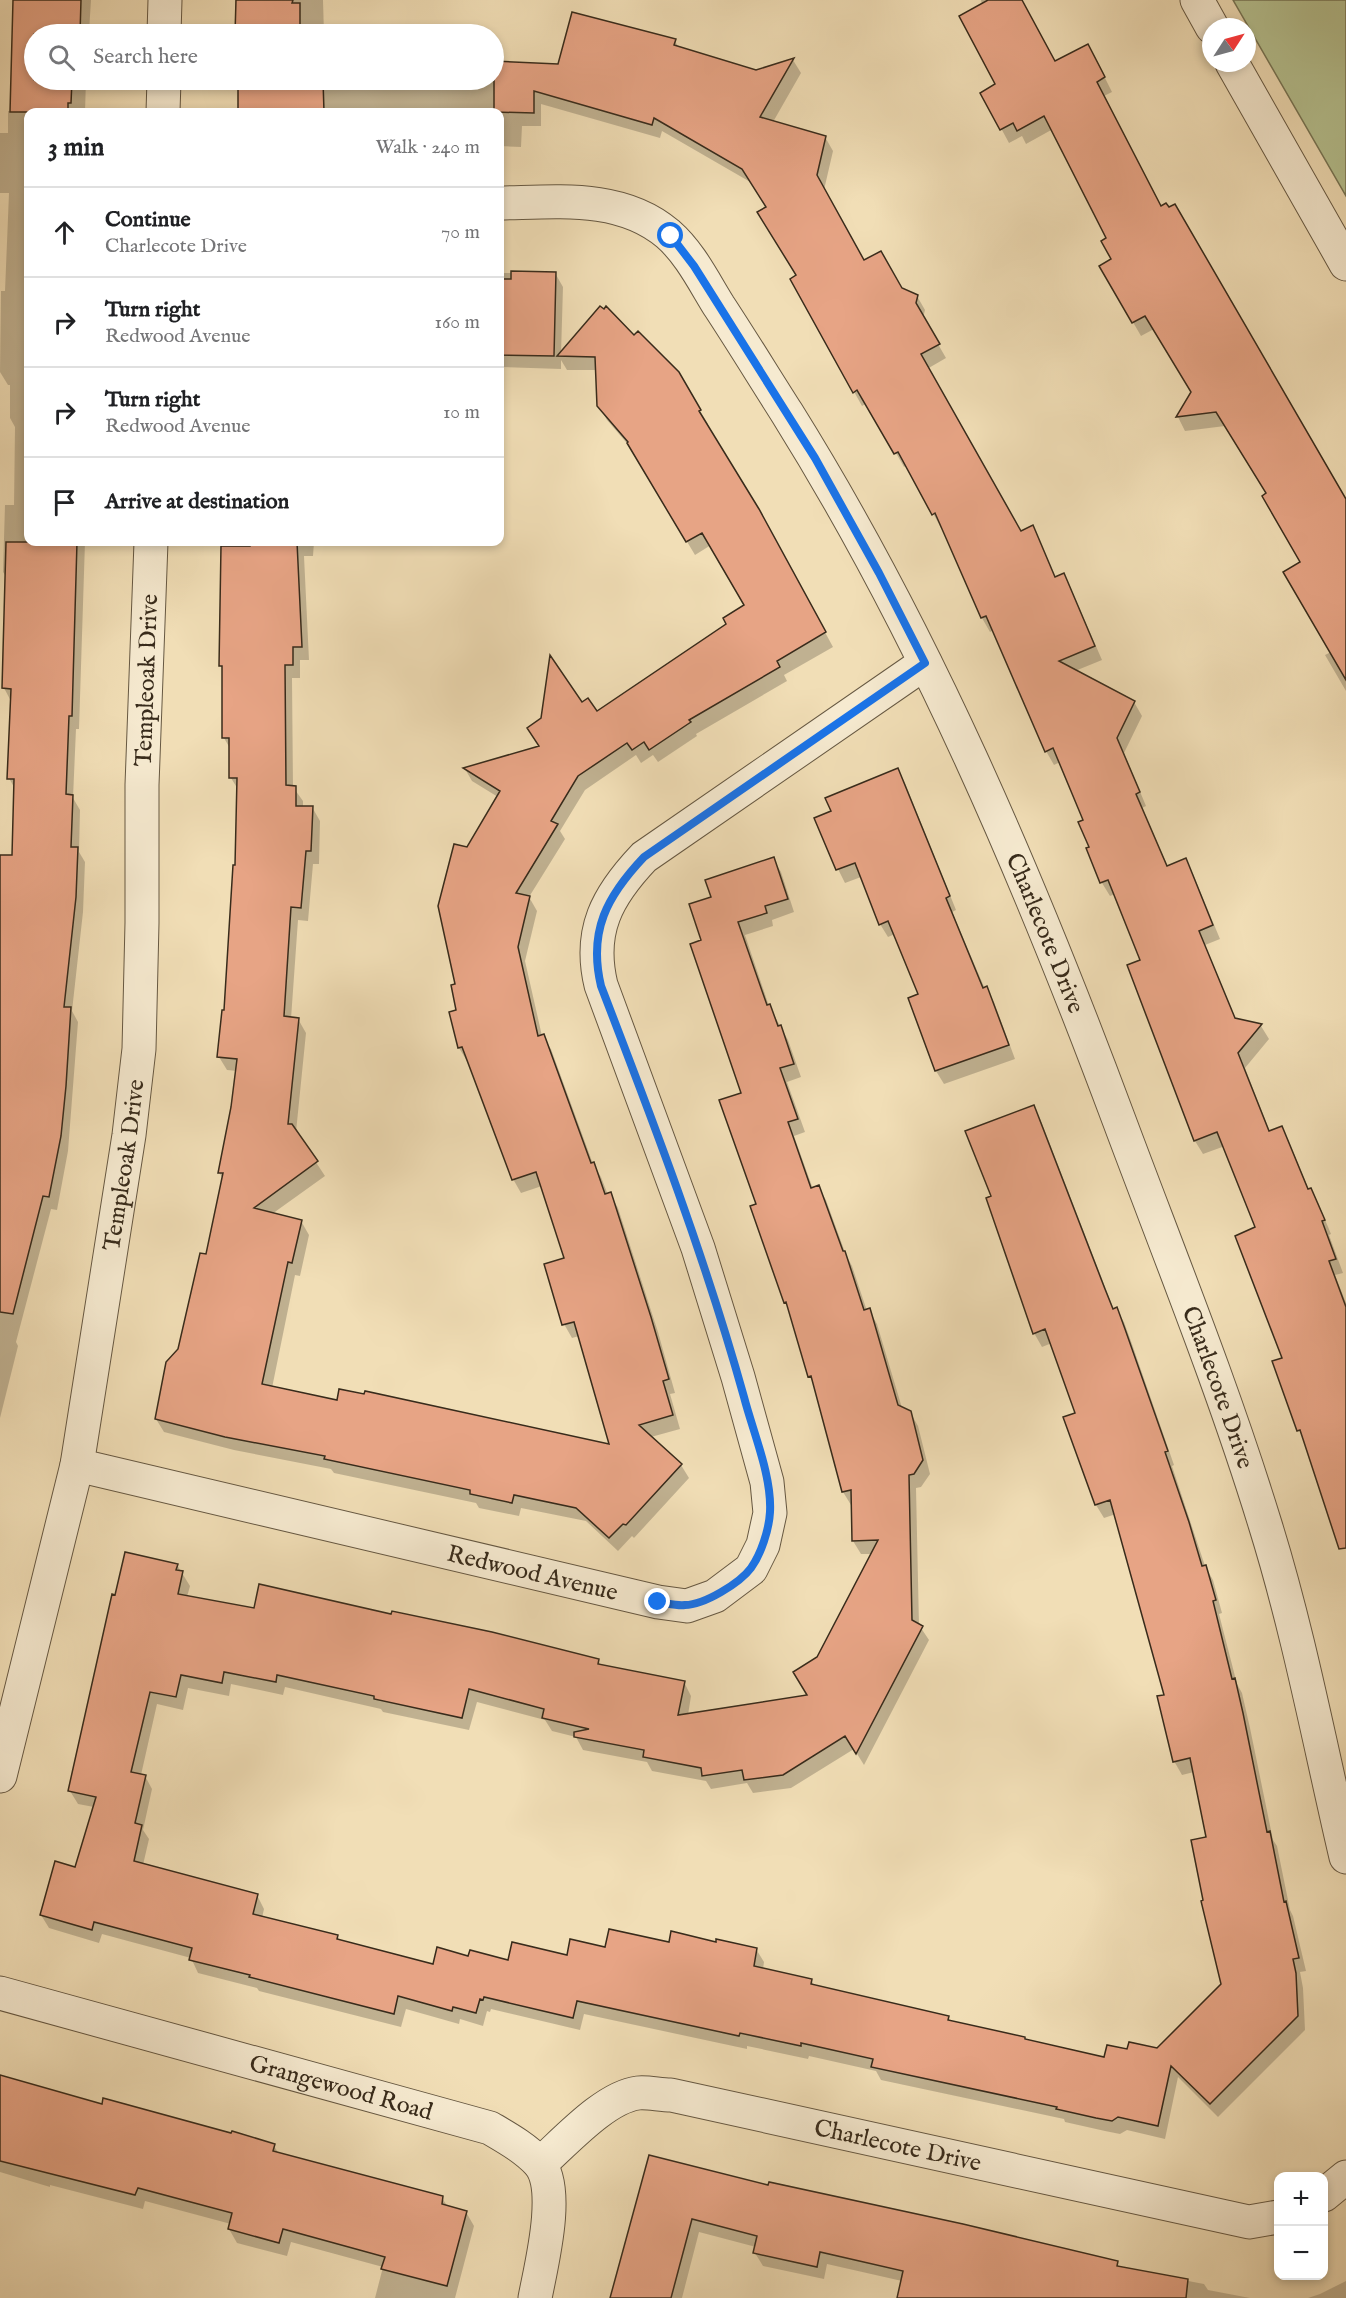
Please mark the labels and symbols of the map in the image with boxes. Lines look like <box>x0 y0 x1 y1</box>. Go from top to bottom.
north arrow <box>1202 18 1256 72</box>
route start <box>657 222 683 248</box>
street label: Templeoak Drive <box>129 593 166 767</box>
street label: Charlecote Drive <box>998 849 1091 1018</box>
street label: Templeoak Drive <box>97 1078 152 1253</box>
street label: Charlecote Drive <box>1174 1302 1260 1473</box>
street label: Redwood Avenue <box>444 1539 621 1609</box>
route end <box>644 1588 670 1614</box>
street label: Grangewood Road <box>246 2048 436 2129</box>
street label: Charlecote Drive <box>811 2113 984 2180</box>

